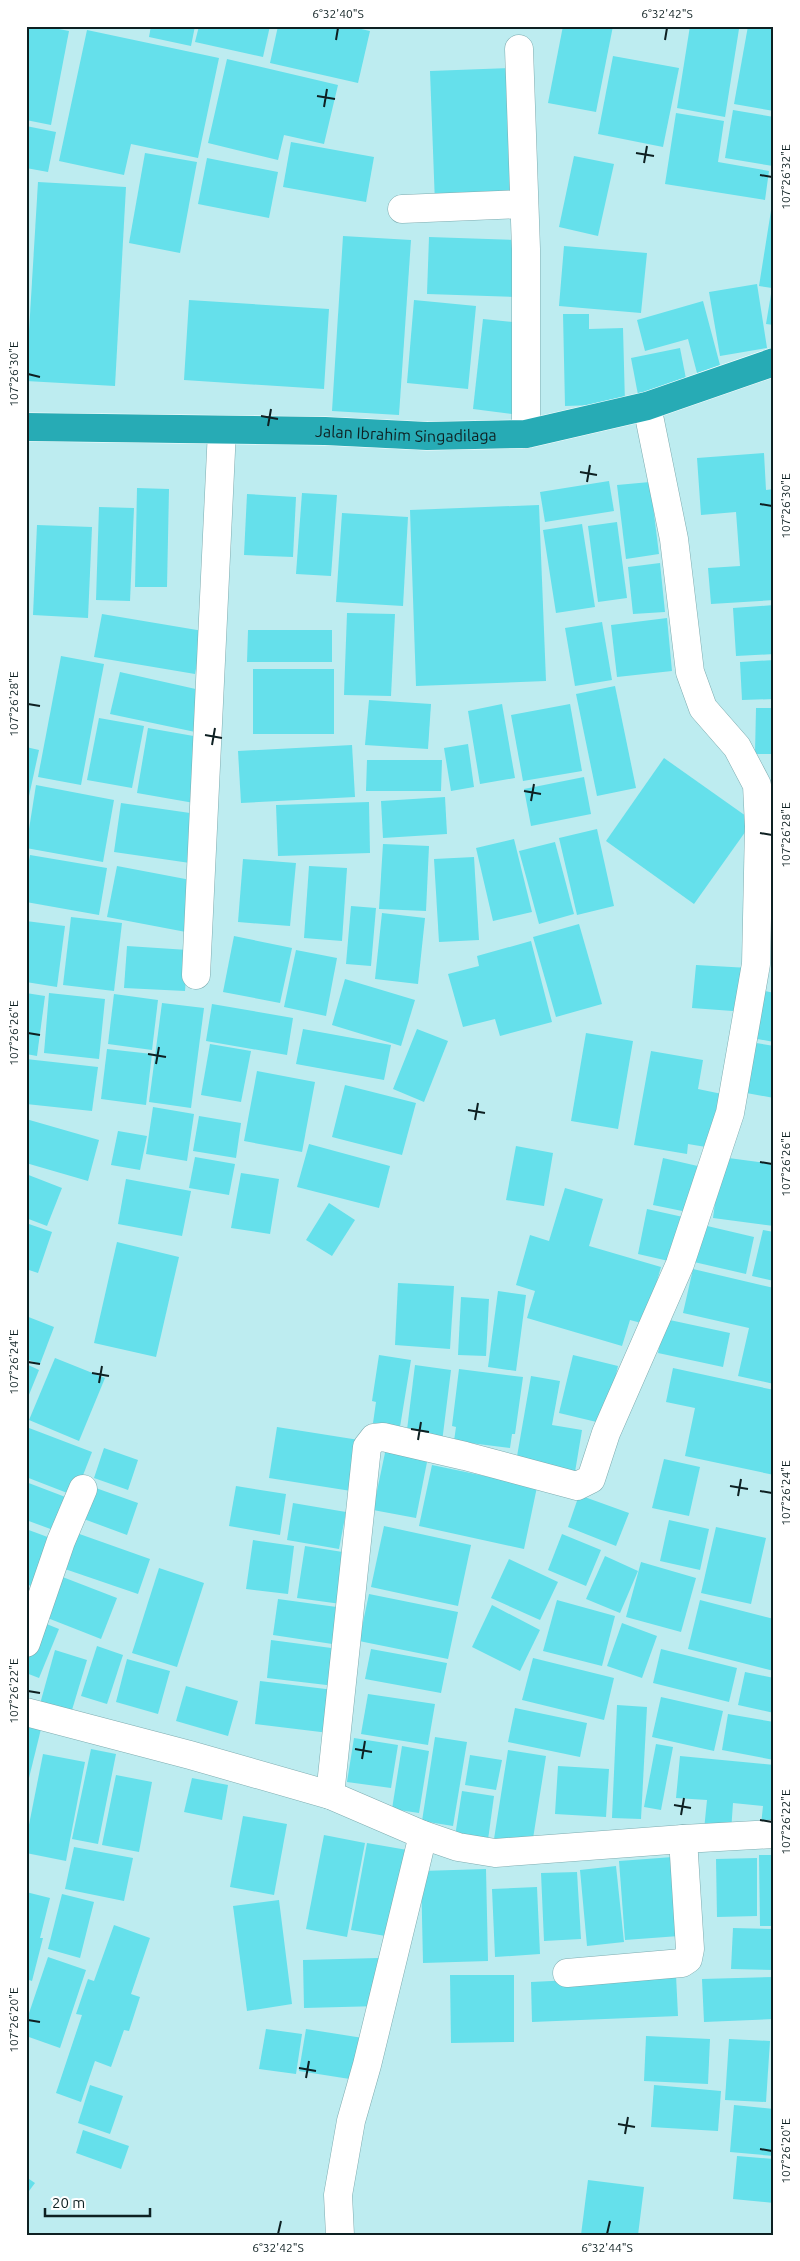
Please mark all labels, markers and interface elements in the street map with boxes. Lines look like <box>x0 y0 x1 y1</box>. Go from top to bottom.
text: 6°32'40"S <box>312 7 364 20</box>
text: 6°32'42"S <box>641 7 693 20</box>
text: 107°26'32"E <box>779 144 792 210</box>
text: 107°26'30"E <box>7 341 20 407</box>
street label: Jalan Ibrahim Singadilaga <box>315 422 497 445</box>
text: 107°26'30"E <box>779 473 792 539</box>
text: 107°26'28"E <box>7 671 20 737</box>
text: 107°26'28"E <box>779 802 792 868</box>
text: 107°26'26"E <box>7 1000 20 1066</box>
text: 107°26'26"E <box>779 1131 792 1197</box>
text: 107°26'24"E <box>7 1329 20 1395</box>
text: 107°26'24"E <box>779 1460 792 1526</box>
text: 107°26'22"E <box>7 1658 20 1724</box>
text: 107°26'22"E <box>779 1789 792 1855</box>
text: 107°26'20"E <box>7 1987 20 2053</box>
text: 107°26'20"E <box>779 2118 792 2184</box>
scale bar <box>45 2186 150 2218</box>
text: 20 m <box>52 2194 85 2211</box>
text: 6°32'42"S <box>252 2241 304 2254</box>
text: 6°32'44"S <box>581 2241 633 2254</box>

